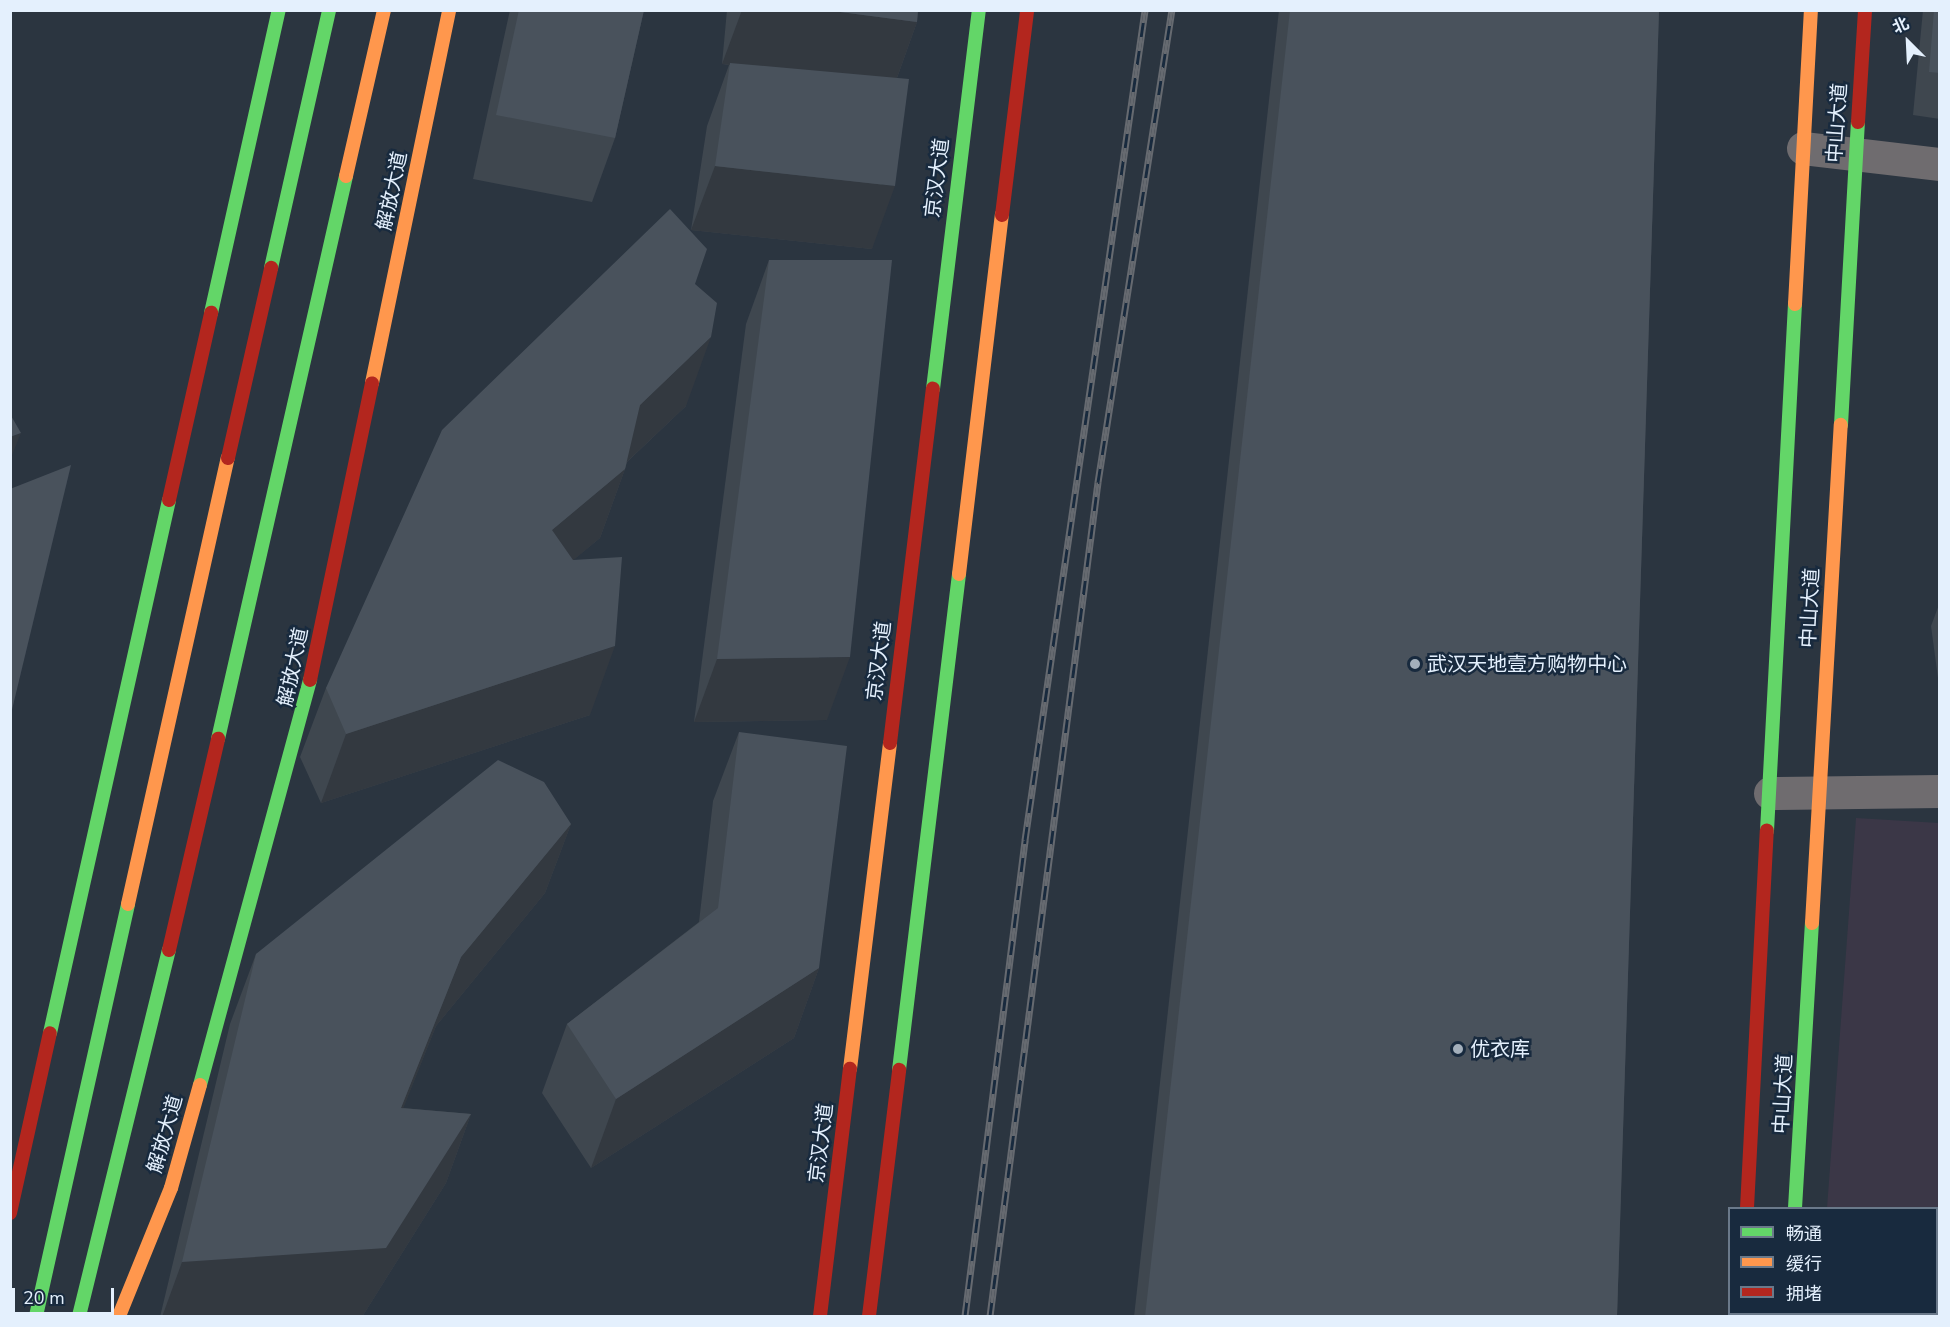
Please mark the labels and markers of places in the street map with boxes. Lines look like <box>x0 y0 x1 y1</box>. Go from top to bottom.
place label: 武汉天地壹方购物中心 <box>1427 652 1627 676</box>
marker: 武汉天地壹方购物中心 <box>1408 657 1422 671</box>
place label: 优衣库 <box>1470 1037 1530 1061</box>
marker: 优衣库 <box>1451 1042 1465 1056</box>

